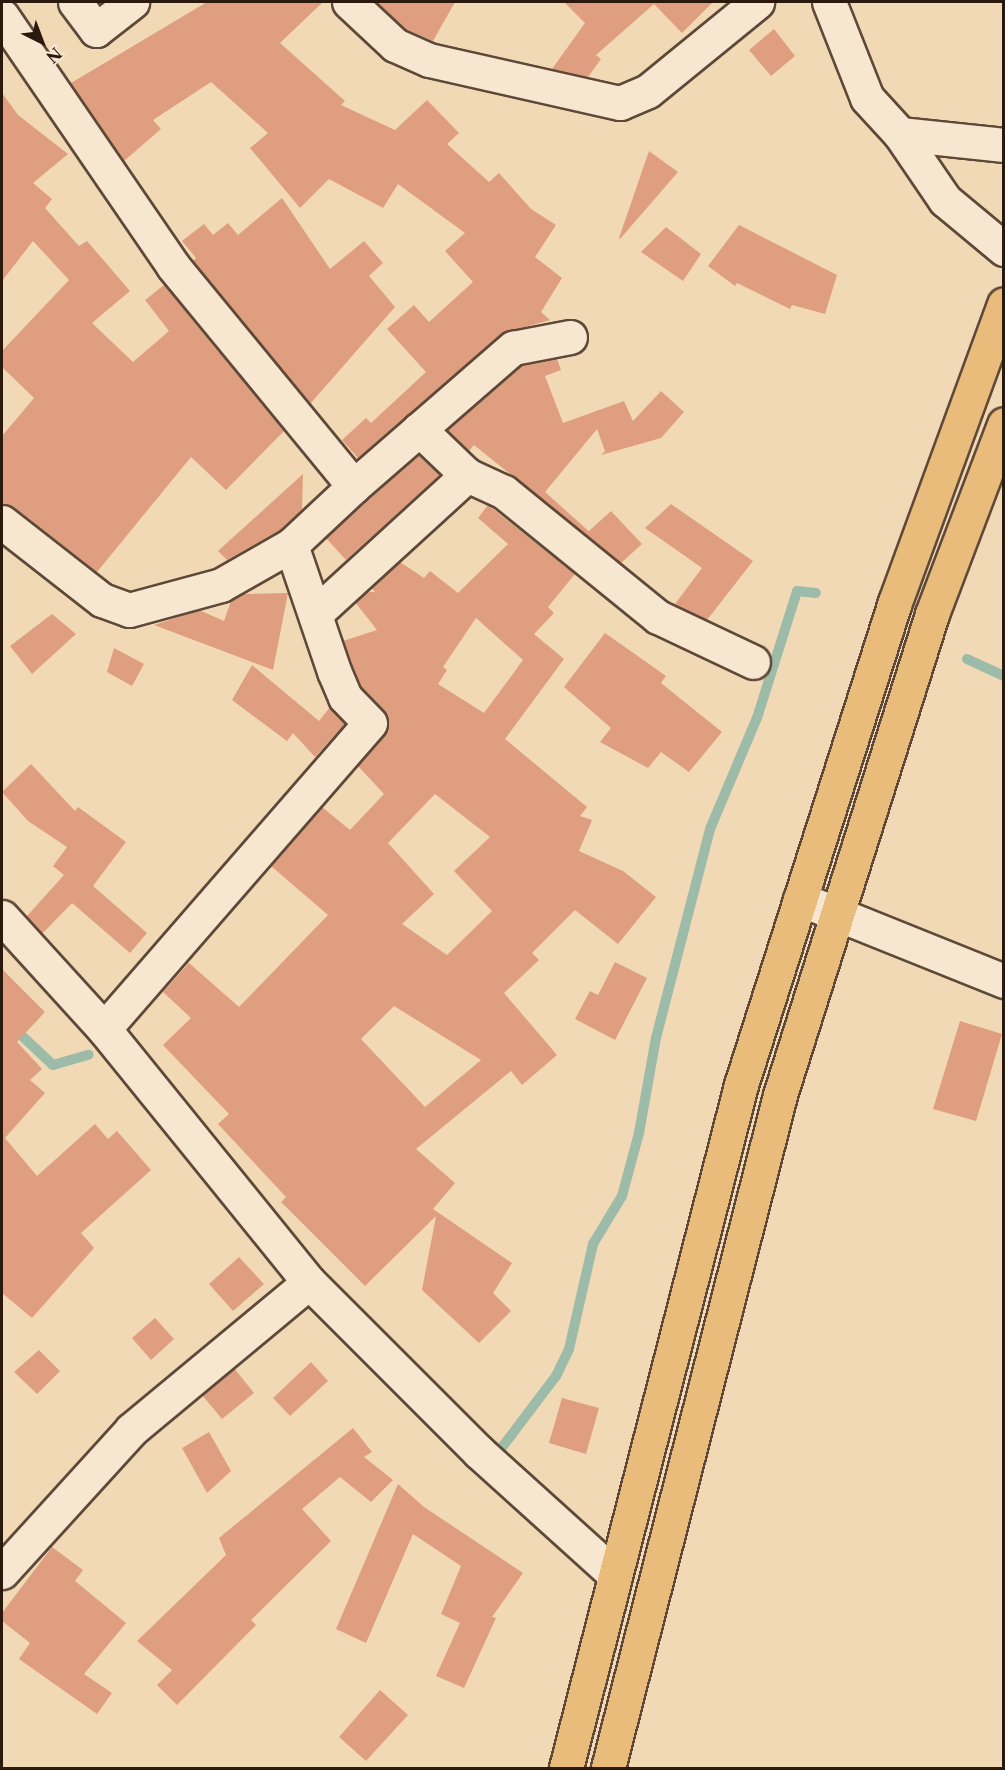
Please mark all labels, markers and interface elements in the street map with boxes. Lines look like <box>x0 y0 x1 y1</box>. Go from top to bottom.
north arrow <box>12 12 72 72</box>
text: N <box>42 43 66 67</box>

